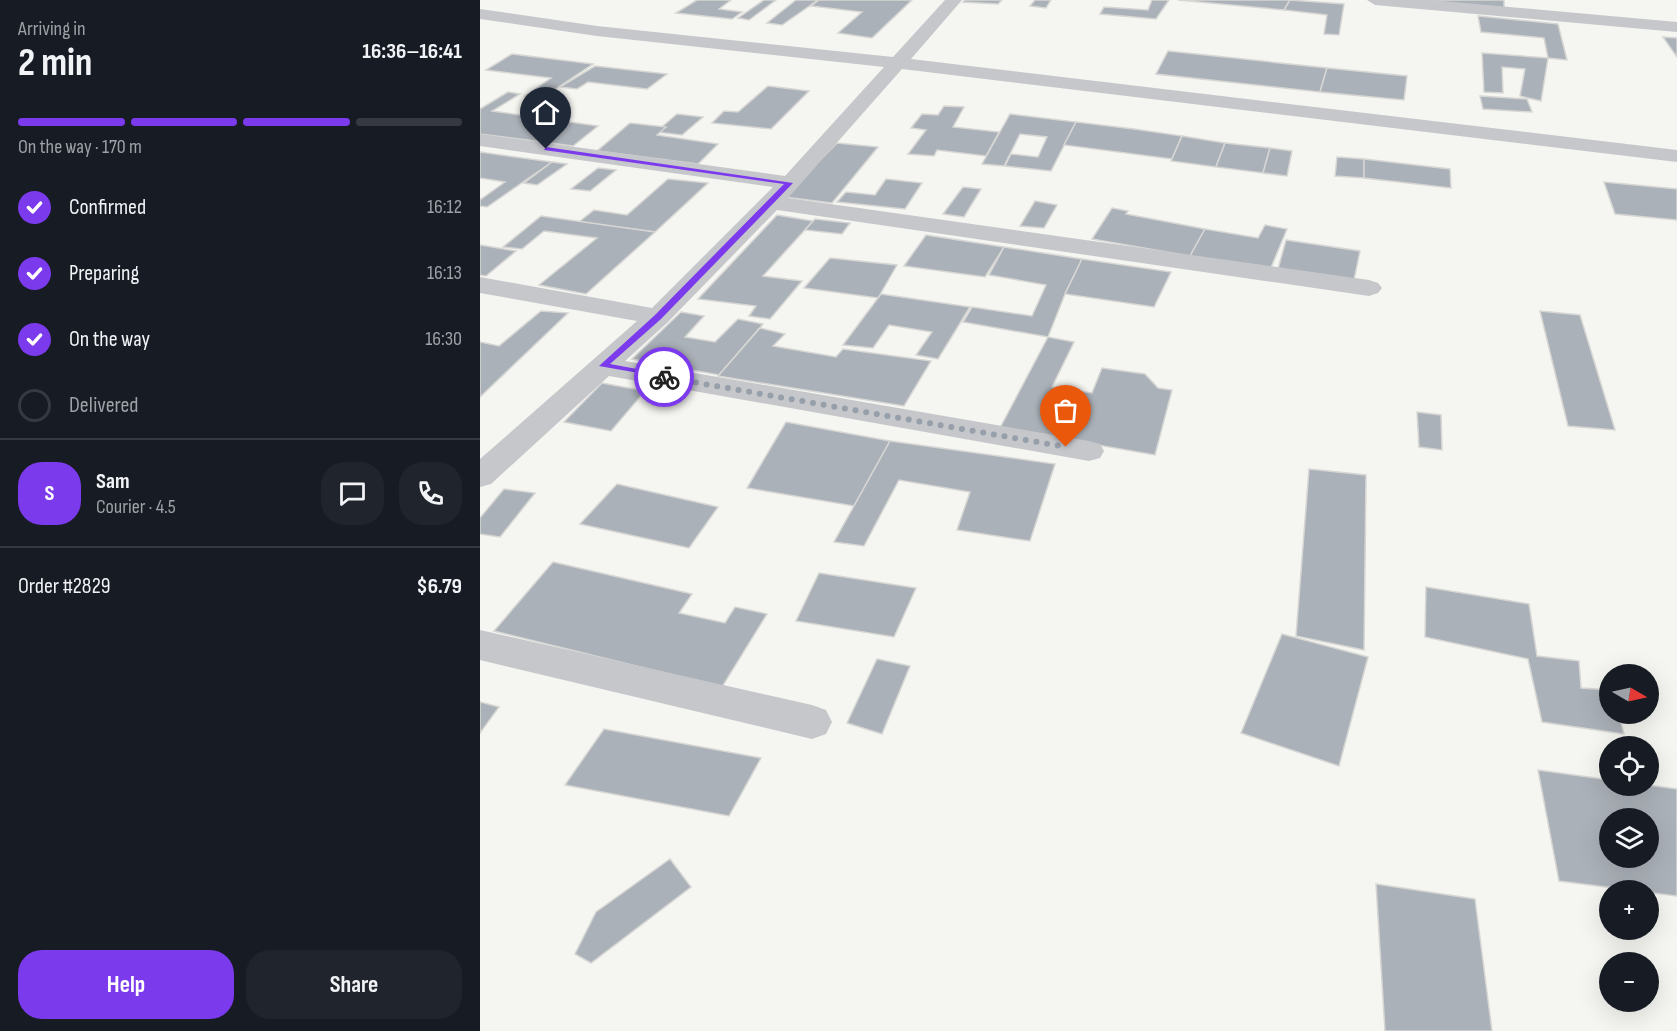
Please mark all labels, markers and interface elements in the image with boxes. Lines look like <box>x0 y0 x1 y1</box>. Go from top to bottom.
text: Arriving in <box>18 17 86 41</box>
text: 16:36–16:41 <box>362 38 462 65</box>
text: 2 min <box>18 40 92 87</box>
pin <box>520 87 571 149</box>
icon: home <box>529 96 562 129</box>
text: On the way · 170 m <box>18 135 142 159</box>
icon: check <box>18 191 51 224</box>
text: Confirmed <box>69 194 146 221</box>
text: 16:12 <box>427 195 462 219</box>
icon: check <box>18 257 51 290</box>
text: Preparing <box>69 260 139 287</box>
text: 16:13 <box>427 261 462 285</box>
icon: check <box>18 323 51 356</box>
text: On the way <box>69 326 150 353</box>
text: 16:30 <box>425 327 462 351</box>
courier <box>634 347 694 407</box>
icon: bike <box>648 361 681 394</box>
pin <box>1040 385 1091 447</box>
text: Delivered <box>69 392 138 419</box>
icon: bag <box>1049 394 1082 427</box>
button: chat <box>321 462 384 525</box>
button: phone <box>399 462 462 525</box>
text: Sam <box>96 468 130 495</box>
text: S <box>45 480 54 507</box>
text: Courier · 4.5 <box>96 495 176 519</box>
text: Order #2829 <box>18 573 110 600</box>
text: $6.79 <box>417 573 462 600</box>
north arrow <box>1599 664 1659 724</box>
map controls <box>1599 664 1659 1012</box>
button: locate <box>1599 736 1659 796</box>
button: layers <box>1599 808 1659 868</box>
button: + <box>1599 880 1659 940</box>
button: Help <box>18 950 234 1019</box>
button: Share <box>246 950 462 1019</box>
button: − <box>1599 952 1659 1012</box>

